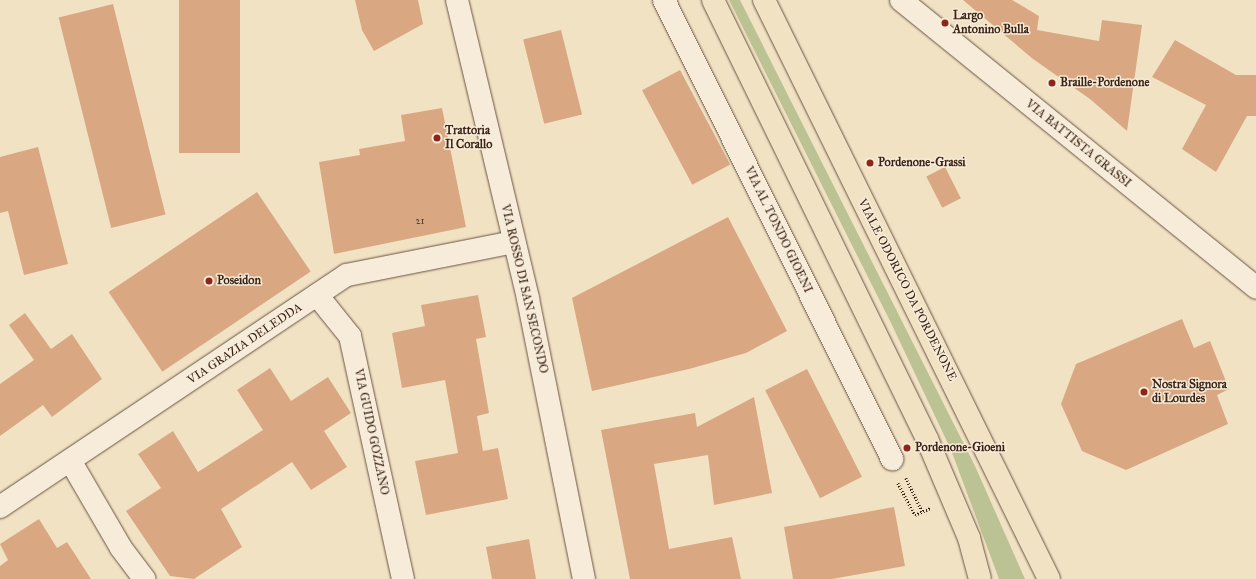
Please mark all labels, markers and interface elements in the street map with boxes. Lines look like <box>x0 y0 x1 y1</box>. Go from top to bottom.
place label: Largo Antonino Bulla <box>953 9 1029 37</box>
marker: Largo Antonino Bulla <box>940 18 950 28</box>
place label: Braille-Pordenone <box>1060 76 1149 90</box>
marker: Braille-Pordenone <box>1047 78 1057 88</box>
street label: VIA BATTISTA GRASSI <box>1022 97 1134 191</box>
place label: Trattoria Il Corallo <box>445 124 492 152</box>
marker: Trattoria Il Corallo <box>432 133 442 143</box>
place label: Pordenone-Grassi <box>878 156 966 170</box>
marker: Pordenone-Grassi <box>865 158 875 168</box>
street label: VIA AL TONDO GIOENI <box>741 164 815 296</box>
street label: VIALE ODORICO DA PORDENONE <box>855 197 959 383</box>
street label: VIA ROSSO DI SAN SECONDO <box>497 203 551 375</box>
house number: 21 <box>416 216 424 228</box>
place label: Poseidon <box>217 274 261 288</box>
marker: Poseidon <box>204 276 214 286</box>
street label: VIA GRAZIA DELEDDA <box>185 300 305 388</box>
street label: VIA GUIDO GOZZANO <box>351 367 391 497</box>
place label: Nostra Signora di Lourdes <box>1152 378 1227 406</box>
marker: Nostra Signora di Lourdes <box>1139 387 1149 397</box>
place label: Pordenone-Gioeni <box>915 441 1005 455</box>
marker: Pordenone-Gioeni <box>902 443 912 453</box>

